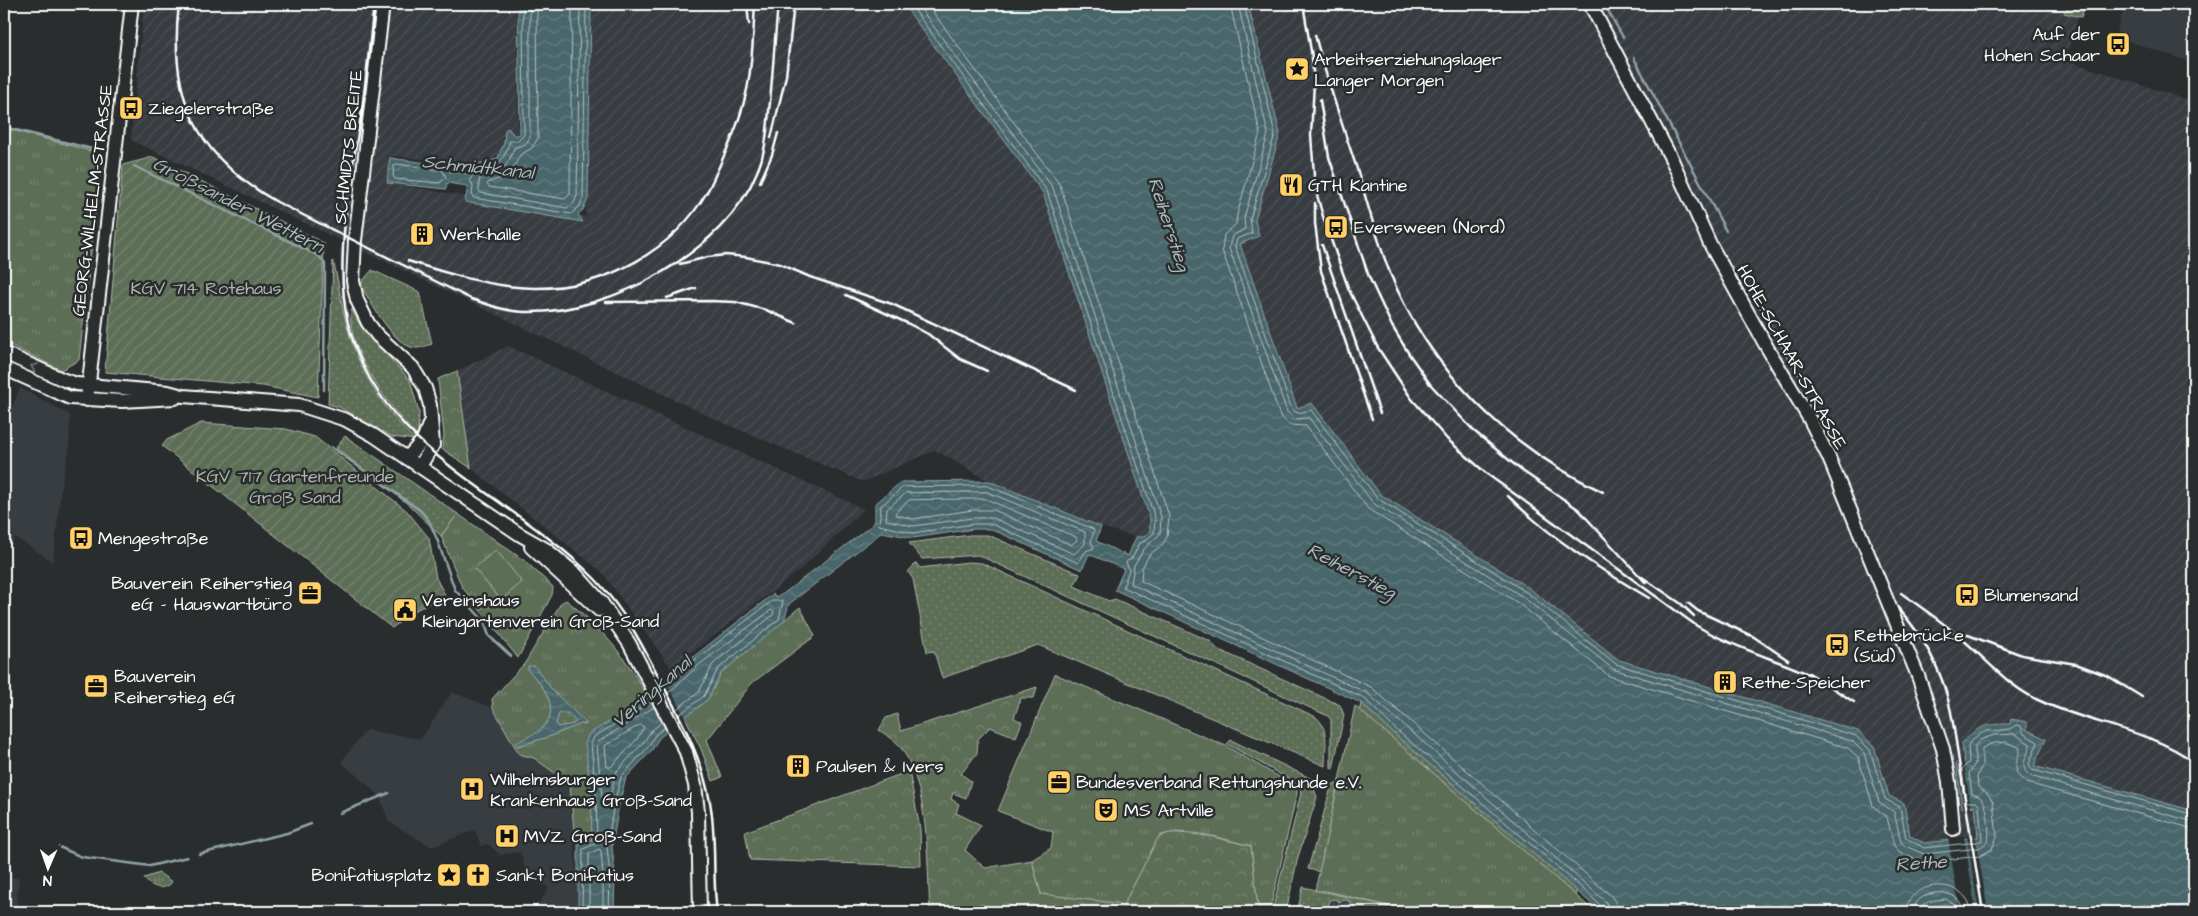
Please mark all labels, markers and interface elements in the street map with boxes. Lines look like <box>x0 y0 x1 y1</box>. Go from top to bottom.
place label: Auf der Hohen Schaar <box>1984 22 2100 68</box>
bus stop icon: Auf der Hohen Schaar <box>2105 31 2131 57</box>
place label: Arbeitserziehungslager Langer Morgen <box>1314 47 1502 94</box>
place icon: Arbeitserziehungslager Langer Morgen <box>1284 56 1310 82</box>
street label: SCHMIDTS BREITE <box>328 68 369 226</box>
street label: GEORG-WILHELM-STRASSE <box>66 82 119 318</box>
bus stop icon: Ziegelerstraße <box>118 95 144 121</box>
place label: Ziegelerstraße <box>148 96 274 122</box>
water label: Schmidtkanal <box>421 148 538 187</box>
water label: Großsander Wettern <box>148 151 330 261</box>
restaurant icon: GTH Kantine <box>1278 172 1304 198</box>
place label: GTH Kantine <box>1308 173 1408 198</box>
water label: Reiherstieg <box>1141 174 1197 276</box>
bus stop icon: Eversween (Nord) <box>1323 214 1349 240</box>
place label: Eversween (Nord) <box>1354 215 1505 240</box>
building icon: Werkhalle <box>409 221 435 247</box>
place label: Werkhalle <box>440 222 521 247</box>
street label: HOHE-SCHAAR-STRASSE <box>1730 260 1853 454</box>
park label: KGV 714 Rotehaus <box>131 276 281 301</box>
one-way arrow <box>30 363 39 373</box>
park label: KGV 717 Gartenfreunde Groß Sand <box>196 464 395 510</box>
bus stop icon: Mengestraße <box>68 525 94 551</box>
place label: Mengestraße <box>98 526 209 552</box>
water label: Reiherstieg <box>1302 537 1402 607</box>
place label: Bauverein Reiherstieg eG - Hauswartbüro <box>111 571 292 617</box>
office icon: Bauverein Reiherstieg eG - Hauswartbüro <box>297 580 323 606</box>
bus stop icon: Blumensand <box>1954 582 1980 608</box>
place label: Blumensand <box>1984 583 2078 608</box>
place label: Vereinshaus Kleingartenverein Groß-Sand <box>422 588 659 635</box>
public building icon: Vereinshaus Kleingartenverein Groß-Sand <box>392 597 418 623</box>
place label: Rethebrücke (Süd) <box>1854 623 1964 669</box>
bus stop icon: Rethebrücke (Süd) <box>1824 632 1850 658</box>
water label: Veringkanal <box>606 648 700 735</box>
place label: Bauverein Reiherstieg eG <box>114 664 236 711</box>
building icon: Rethe-Speicher <box>1712 669 1738 695</box>
place label: Rethe-Speicher <box>1742 670 1870 695</box>
office icon: Bauverein Reiherstieg eG <box>83 673 109 699</box>
building icon: Paulsen & Ivers <box>785 753 811 779</box>
place label: Paulsen & Ivers <box>816 754 944 779</box>
place label: Wilhelmsburger Krankenhaus Groß-Sand <box>490 767 692 813</box>
office icon: Bundesverband Rettungshunde e.V. <box>1046 769 1072 795</box>
place label: Bundesverband Rettungshunde e.V. <box>1076 770 1362 796</box>
hospital icon: Wilhelmsburger Krankenhaus Groß-Sand <box>459 776 485 802</box>
theatre icon: MS Artville <box>1093 797 1119 823</box>
place label: MS Artville <box>1124 798 1214 823</box>
hospital icon: MVZ Groß-Sand <box>494 823 520 849</box>
place label: MVZ Groß-Sand <box>524 824 661 849</box>
north arrow <box>22 844 72 894</box>
water label: Rethe <box>1895 848 1949 879</box>
place icon: Bonifatiusplatz <box>436 862 462 888</box>
church icon: Sankt Bonifatius <box>465 862 491 888</box>
place label: Bonifatiusplatz <box>311 863 432 888</box>
place label: Sankt Bonifatius <box>496 863 634 888</box>
text: N <box>43 870 52 890</box>

